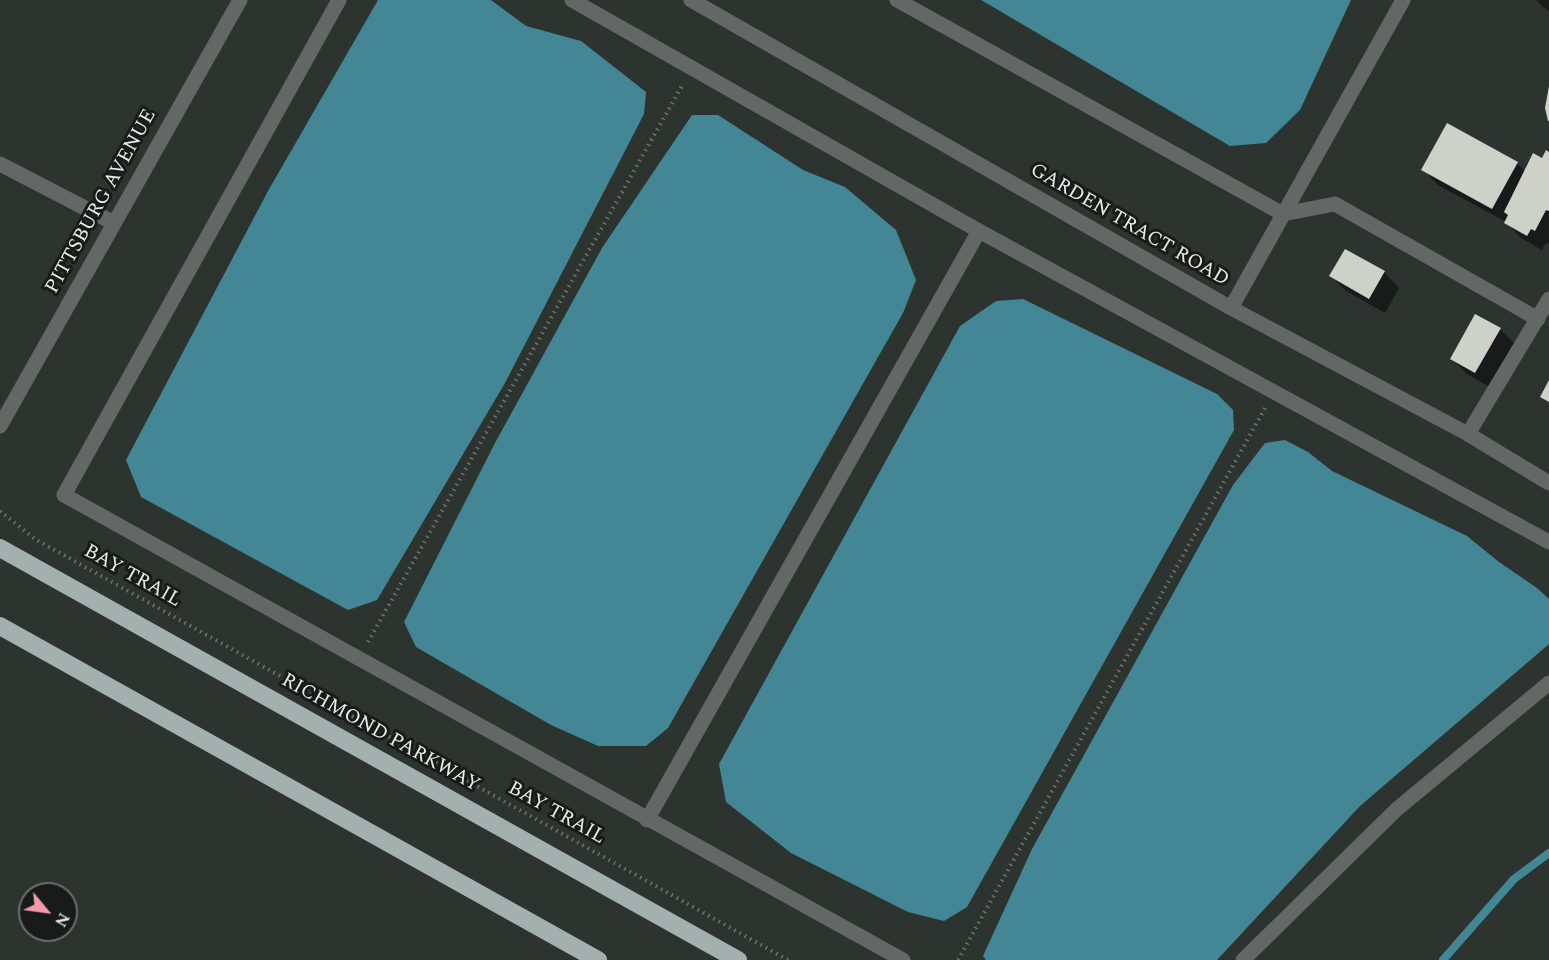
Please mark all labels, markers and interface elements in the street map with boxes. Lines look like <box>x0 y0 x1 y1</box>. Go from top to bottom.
street label: PITTSBURG AVENUE <box>41 106 163 298</box>
street label: GARDEN TRACT ROAD <box>1025 159 1233 293</box>
street label: BAY TRAIL <box>79 540 185 614</box>
street label: RICHMOND PARKWAY <box>277 669 483 799</box>
street label: BAY TRAIL <box>503 777 609 851</box>
north arrow <box>18 882 78 942</box>
text: N <box>48 908 76 931</box>

